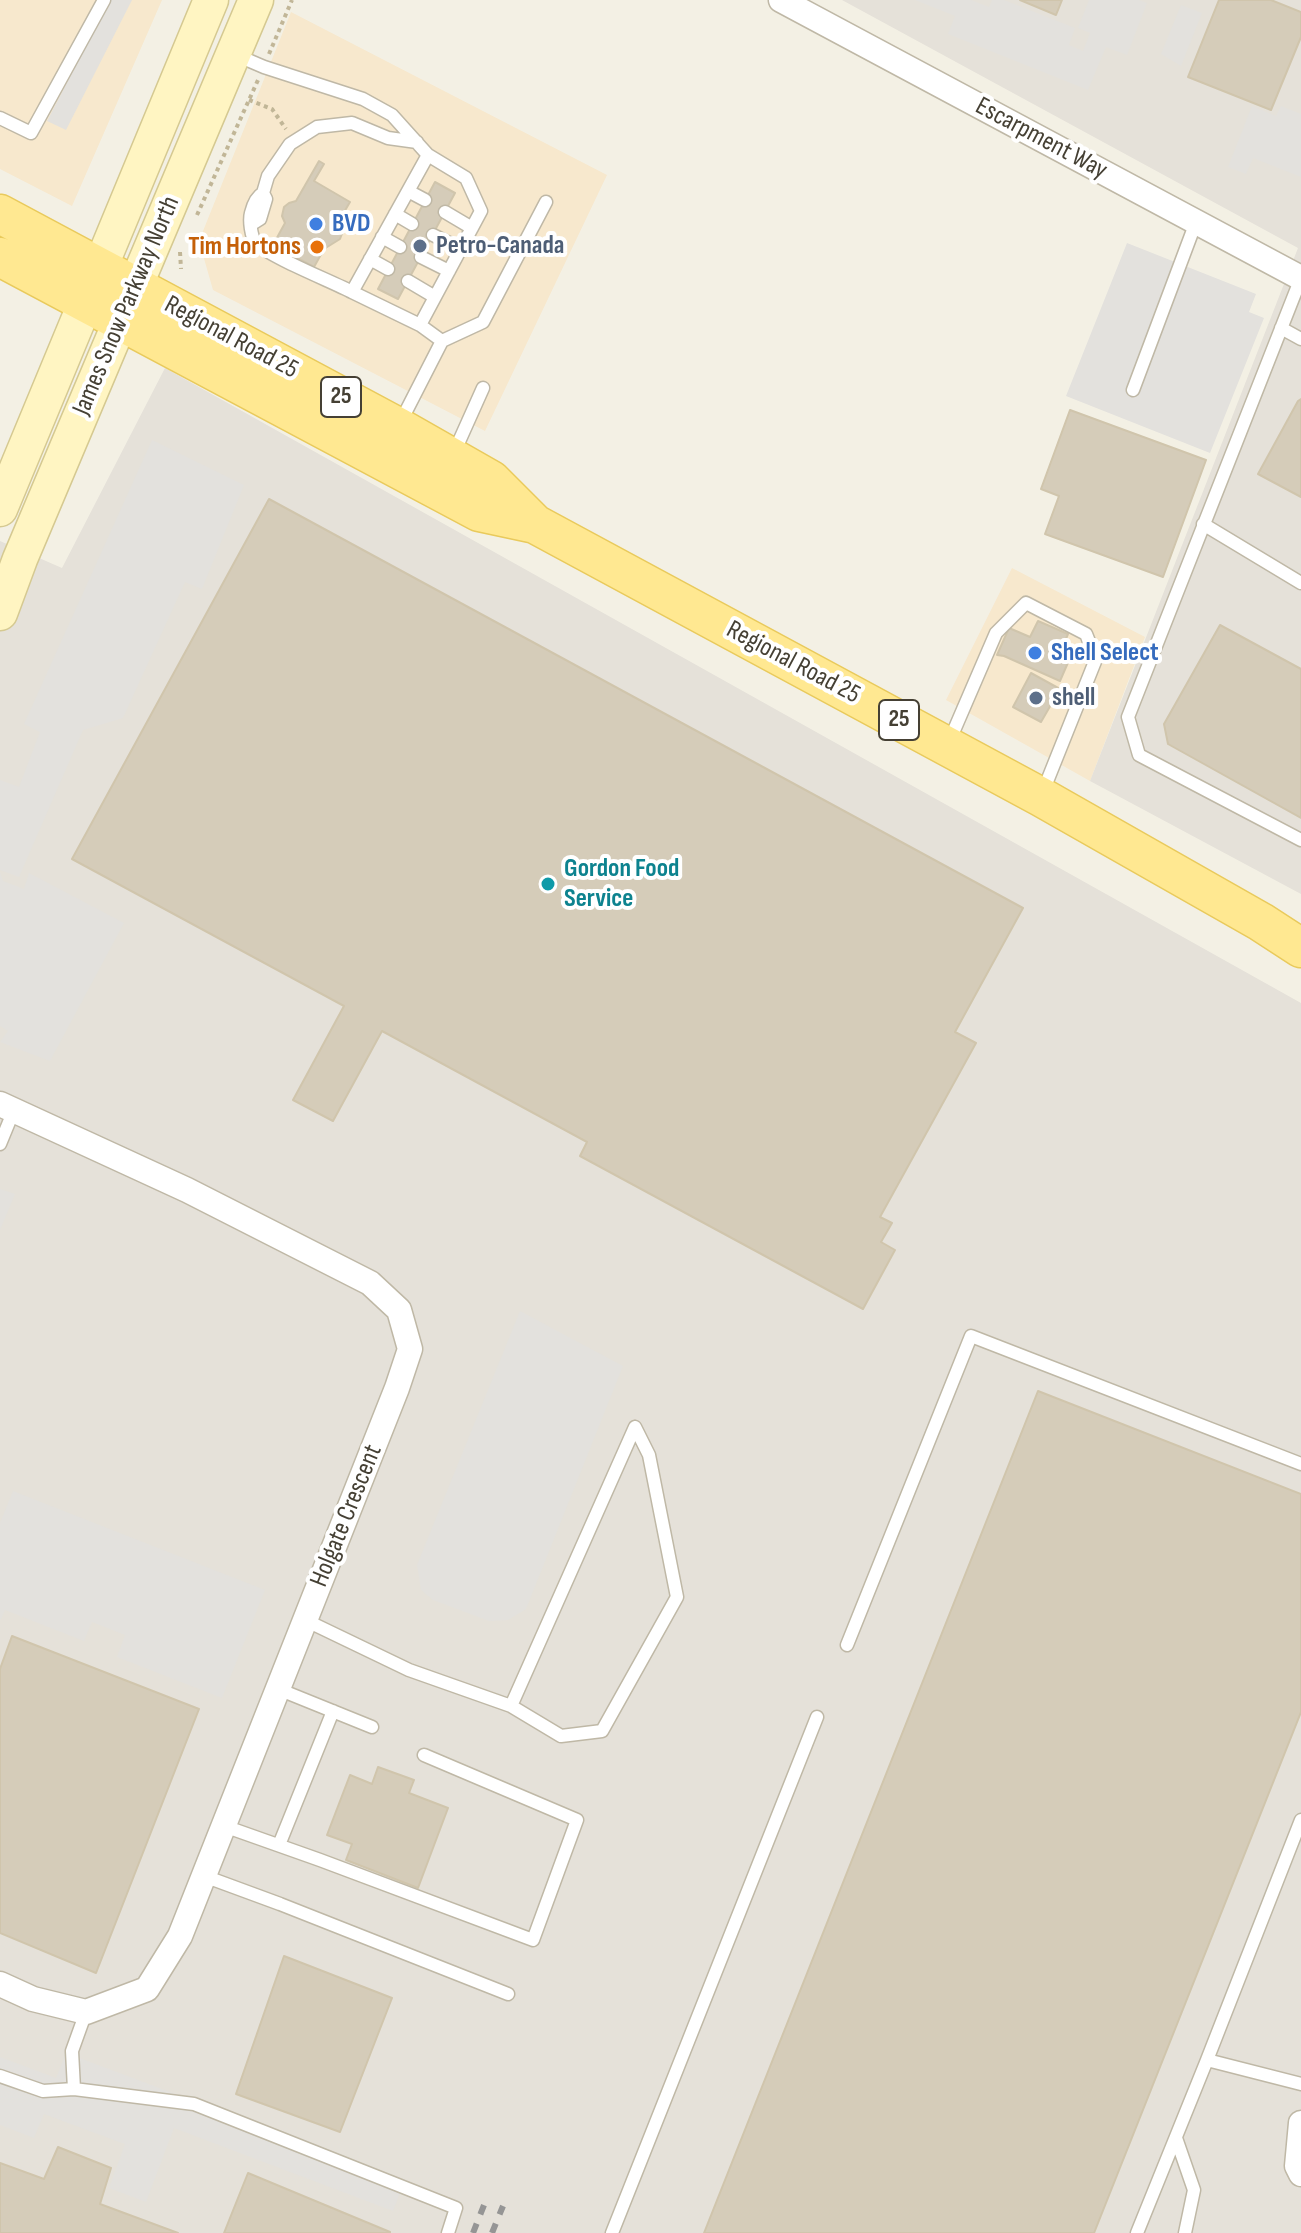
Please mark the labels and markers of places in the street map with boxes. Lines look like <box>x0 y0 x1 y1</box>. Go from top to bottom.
place label: BVD <box>332 208 370 240</box>
marker: BVD <box>307 215 325 233</box>
place label: Petro-Canada <box>436 230 564 262</box>
place label: Tim Hortons <box>188 231 301 263</box>
marker: Petro-Canada <box>411 237 429 255</box>
marker: Tim Hortons <box>308 238 326 256</box>
place label: Shell Select <box>1051 637 1159 669</box>
marker: Shell Select <box>1026 644 1044 662</box>
place label: shell <box>1052 682 1095 714</box>
marker: shell <box>1027 689 1045 707</box>
place label: Gordon Food Service <box>564 853 679 914</box>
marker: Gordon Food Service <box>539 875 557 893</box>

